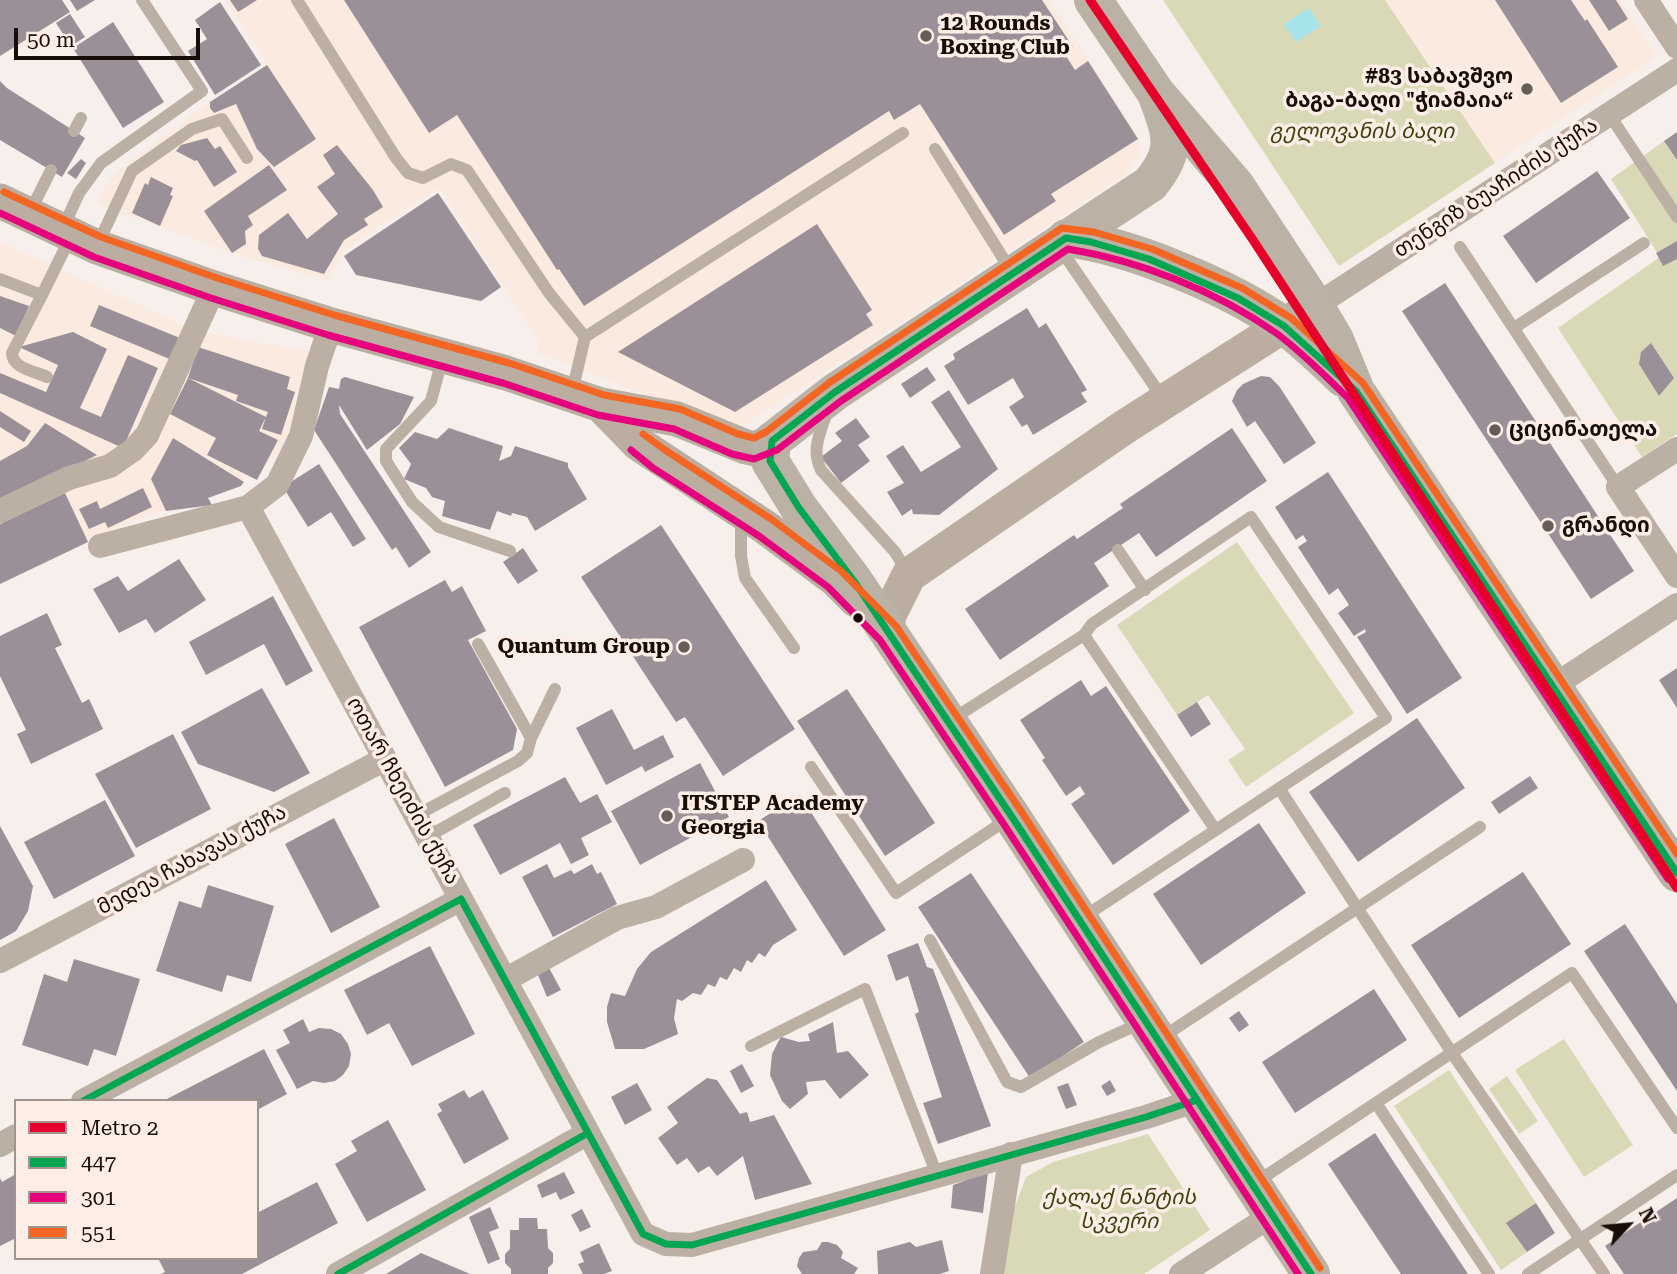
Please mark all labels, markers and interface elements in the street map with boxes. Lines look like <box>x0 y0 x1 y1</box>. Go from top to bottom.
place label: 12 Rounds Boxing Club <box>940 11 1070 61</box>
scale bar <box>18 14 203 58</box>
text: 50 m <box>27 28 75 52</box>
marker: 12 Rounds Boxing Club <box>918 28 934 44</box>
place label: #83 საბავშვო ბაგა-ბაღი "ჭიამაია“ <box>1285 64 1513 114</box>
marker: #83 საბავშვო ბაგა-ბაღი "ჭიამაია“ <box>1519 81 1535 97</box>
street label: თენგიზ ბუაჩიძის ქუჩა <box>1389 113 1603 263</box>
park label: გელოვანის ბაღი <box>1270 119 1454 145</box>
place label: ციცინათელა <box>1509 417 1657 443</box>
marker: ციცინათელა <box>1487 422 1503 438</box>
place label: გრანდი <box>1562 513 1650 539</box>
marker: გრანდი <box>1540 518 1556 534</box>
unlabelled marker <box>851 611 865 625</box>
place label: Quantum Group <box>497 634 670 660</box>
marker: Quantum Group <box>676 639 692 655</box>
street label: ოთარ ჩხეიძის ქუჩა <box>341 693 465 889</box>
place label: ITSTEP Academy Georgia <box>681 791 864 841</box>
street label: მედეა ჩახავას ქუჩა <box>93 800 291 920</box>
marker: ITSTEP Academy Georgia <box>659 808 675 824</box>
legend <box>14 1099 259 1260</box>
text: Metro 2 <box>81 1116 159 1140</box>
text: 447 <box>81 1151 116 1175</box>
park label: ქალაქ ნანტის სკვერი <box>1042 1185 1196 1235</box>
text: 301 <box>81 1186 116 1210</box>
north arrow <box>1593 1190 1663 1260</box>
text: N <box>1634 1204 1661 1227</box>
text: 551 <box>81 1221 116 1245</box>

